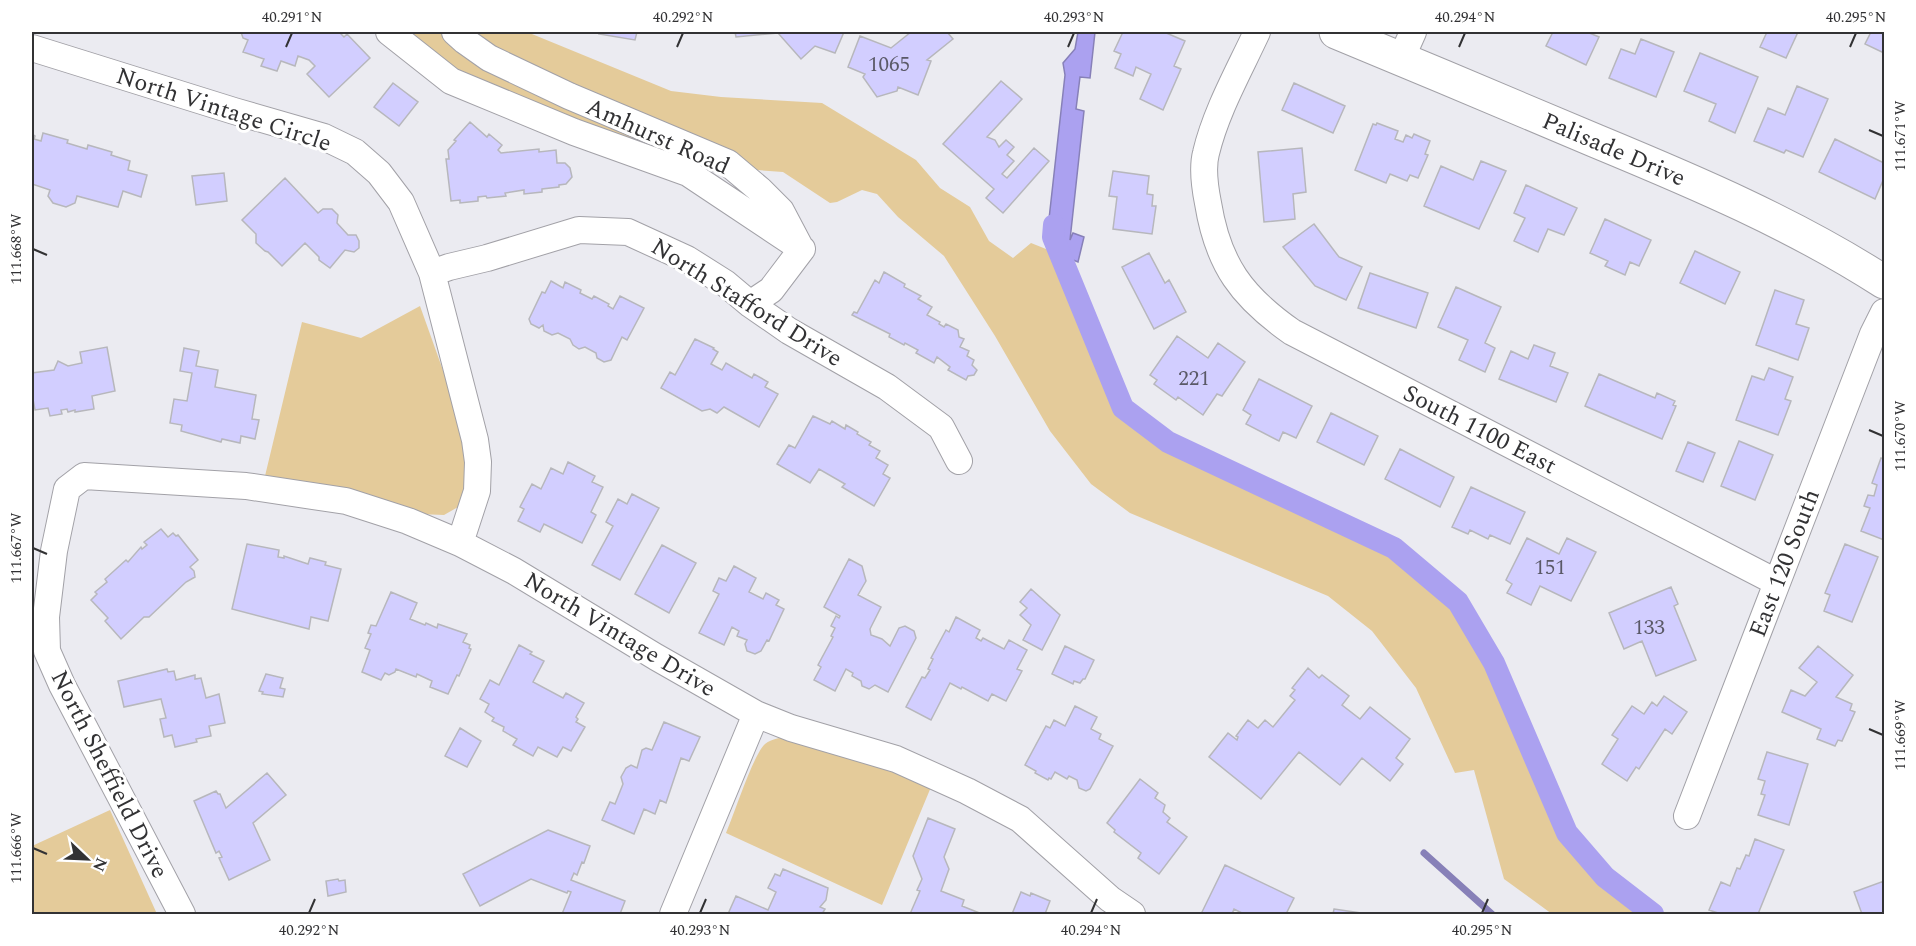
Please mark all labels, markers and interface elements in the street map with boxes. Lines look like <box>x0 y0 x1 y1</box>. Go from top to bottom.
text: 40.291°N <box>262 6 322 29</box>
text: 40.292°N <box>653 6 713 29</box>
text: 40.293°N <box>1044 6 1104 29</box>
text: 40.294°N <box>1435 6 1495 29</box>
text: 40.295°N <box>1826 6 1886 29</box>
house number: 1065 <box>868 49 910 81</box>
street label: North Vintage Circle <box>111 58 336 162</box>
street label: Amhurst Road <box>580 89 735 185</box>
text: 111.671°W <box>1889 100 1912 171</box>
street label: Palisade Drive <box>1536 103 1691 196</box>
text: 111.668°W <box>5 213 28 284</box>
street label: North Stafford Drive <box>644 229 849 376</box>
house number: 221 <box>1178 363 1210 395</box>
street label: South 1100 East <box>1396 376 1563 484</box>
text: 111.670°W <box>1889 400 1912 471</box>
street label: East 120 South <box>1740 484 1830 643</box>
text: 111.667°W <box>5 512 28 583</box>
house number: 151 <box>1534 552 1566 584</box>
street label: North Vintage Drive <box>516 563 723 707</box>
house number: 133 <box>1633 612 1665 644</box>
street label: North Sheffield Drive <box>45 665 175 883</box>
text: 111.669°W <box>1889 699 1912 770</box>
text: 111.666°W <box>5 812 28 883</box>
north arrow <box>57 829 117 889</box>
text: 40.292°N <box>279 919 339 942</box>
text: 40.293°N <box>670 919 730 942</box>
text: 40.294°N <box>1061 919 1121 942</box>
text: 40.295°N <box>1452 919 1512 942</box>

